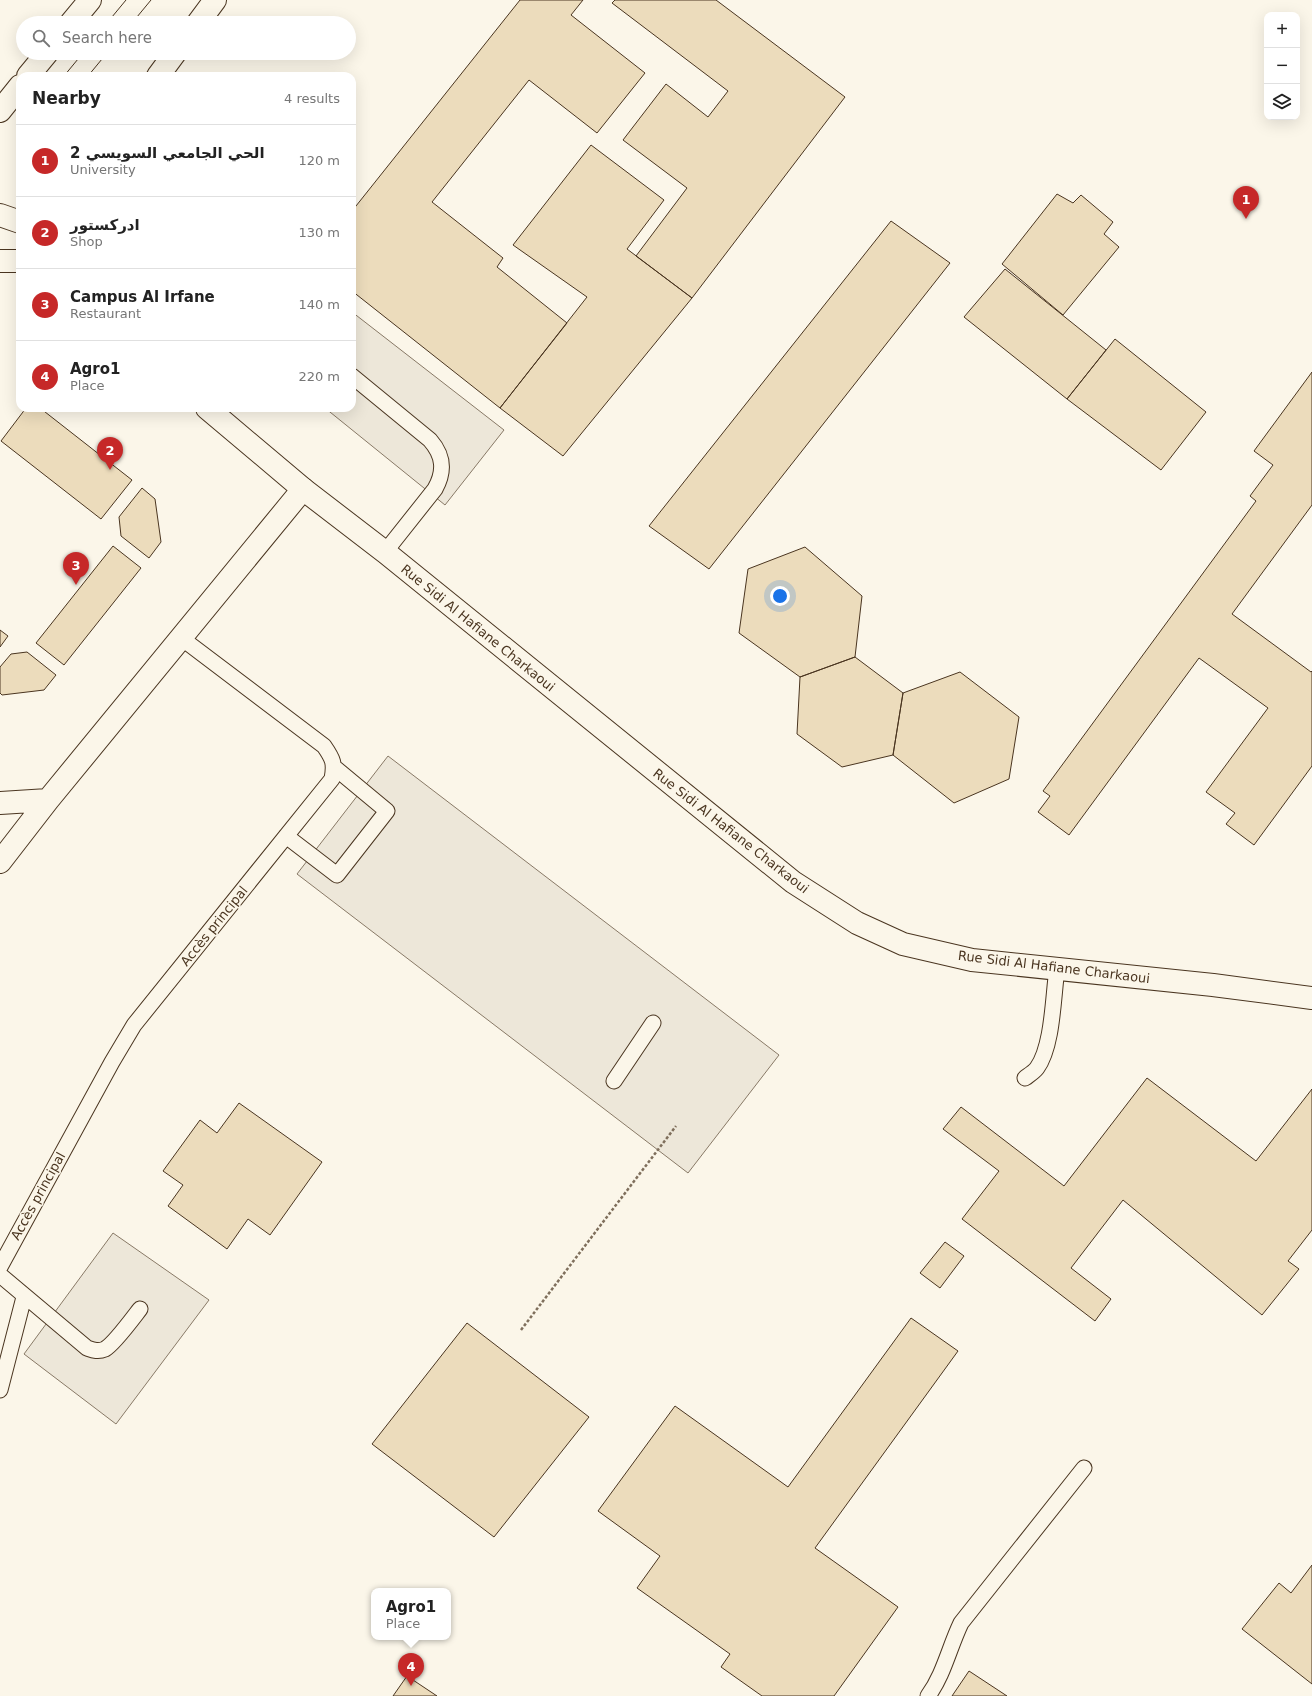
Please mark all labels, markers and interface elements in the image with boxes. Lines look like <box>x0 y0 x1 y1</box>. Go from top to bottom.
map controls <box>1264 12 1300 120</box>
button: + <box>1264 12 1300 48</box>
search box <box>16 16 356 60</box>
icon: search <box>30 27 52 49</box>
text: Search here <box>62 29 152 47</box>
button: − <box>1264 48 1300 84</box>
button: layers <box>1264 84 1300 120</box>
text: Nearby <box>32 88 101 108</box>
text: 4 results <box>284 91 340 106</box>
text: الحي الجامعي السويسي 2 <box>70 144 265 162</box>
text: 1 <box>40 153 50 168</box>
text: 120 m <box>298 153 340 168</box>
text: University <box>70 162 136 177</box>
pin: 1 <box>1233 186 1259 219</box>
text: ادركستور <box>70 216 140 234</box>
text: 2 <box>40 225 50 240</box>
text: 130 m <box>298 225 340 240</box>
text: Shop <box>70 234 103 249</box>
text: Campus Al Irfane <box>70 288 215 306</box>
text: 3 <box>40 297 50 312</box>
text: 140 m <box>298 297 340 312</box>
text: Restaurant <box>70 306 141 321</box>
text: Agro1 <box>70 360 121 378</box>
text: 4 <box>40 369 50 384</box>
text: 220 m <box>298 369 340 384</box>
text: Place <box>70 378 105 393</box>
pin: 2 <box>97 437 123 470</box>
pin: 3 <box>63 552 89 585</box>
street label: Rue Sidi Al Hafiane Charkaoui <box>398 561 558 695</box>
your location <box>770 586 790 606</box>
street label: Rue Sidi Al Hafiane Charkaoui <box>650 766 812 896</box>
street label: Accès principal <box>177 883 251 969</box>
street label: Rue Sidi Al Hafiane Charkaoui <box>957 948 1151 986</box>
street label: Accès principal <box>8 1150 68 1242</box>
popup <box>371 1588 451 1640</box>
text: Agro1 <box>386 1598 436 1616</box>
text: Place <box>386 1616 420 1631</box>
pin: 4 <box>398 1653 424 1686</box>

